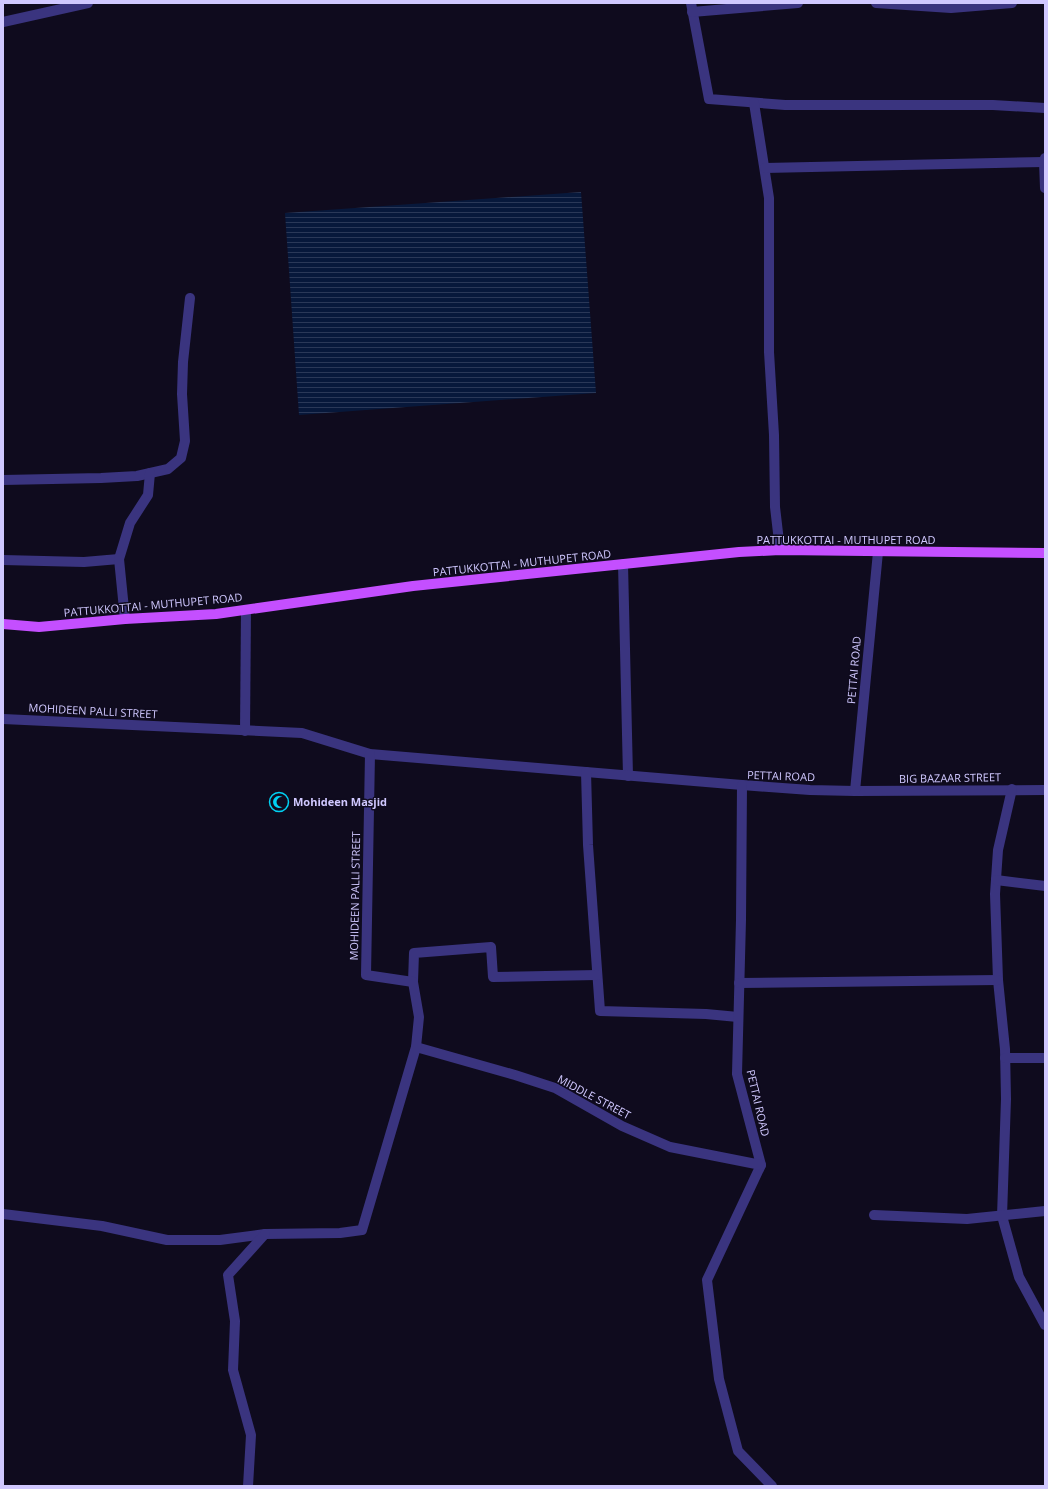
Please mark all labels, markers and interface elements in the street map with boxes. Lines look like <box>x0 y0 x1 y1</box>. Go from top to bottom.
street label: PATTUKKOTTAI - MUTHUPET ROAD <box>756 532 936 547</box>
street label: PATTUKKOTTAI - MUTHUPET ROAD <box>432 546 612 579</box>
street label: PATTUKKOTTAI - MUTHUPET ROAD <box>63 589 243 620</box>
street label: PETTAI ROAD <box>843 635 864 704</box>
street label: MOHIDEEN PALLI STREET <box>28 700 158 721</box>
street label: PETTAI ROAD <box>747 767 815 784</box>
street label: BIG BAZAAR STREET <box>899 769 1001 786</box>
mosque icon: Mohideen Masjid <box>268 791 290 813</box>
place label: Mohideen Masjid <box>293 794 387 809</box>
street label: MOHIDEEN PALLI STREET <box>346 831 363 961</box>
street label: PETTAI ROAD <box>744 1068 773 1138</box>
street label: MIDDLE STREET <box>555 1071 633 1122</box>

